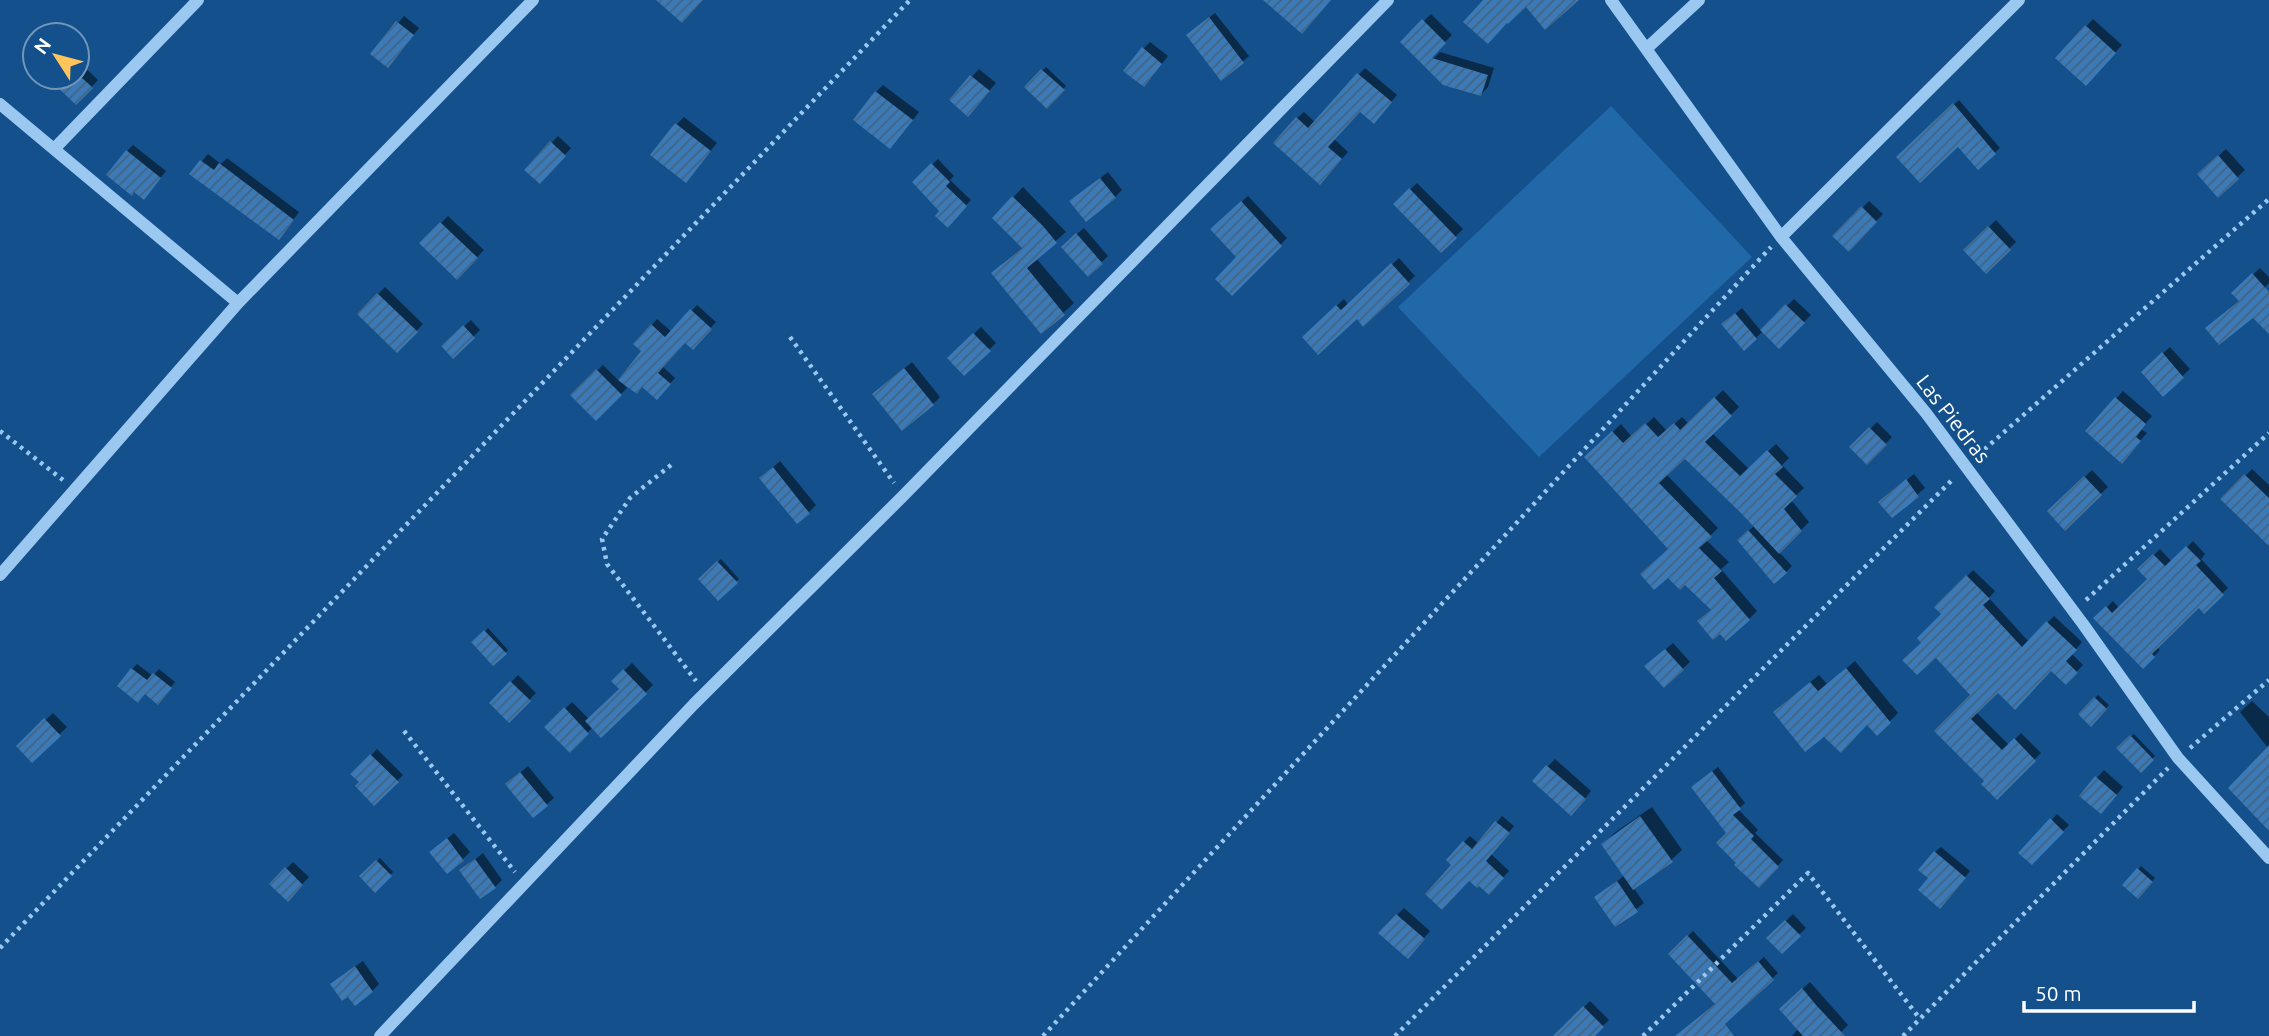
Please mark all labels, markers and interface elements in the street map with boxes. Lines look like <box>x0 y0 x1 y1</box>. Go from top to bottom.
north arrow <box>21 21 91 91</box>
text: N <box>29 34 55 58</box>
street label: Las Piedras <box>1912 370 1996 467</box>
scale bar <box>2024 970 2194 1014</box>
text: 50 m <box>2035 981 2082 1005</box>

